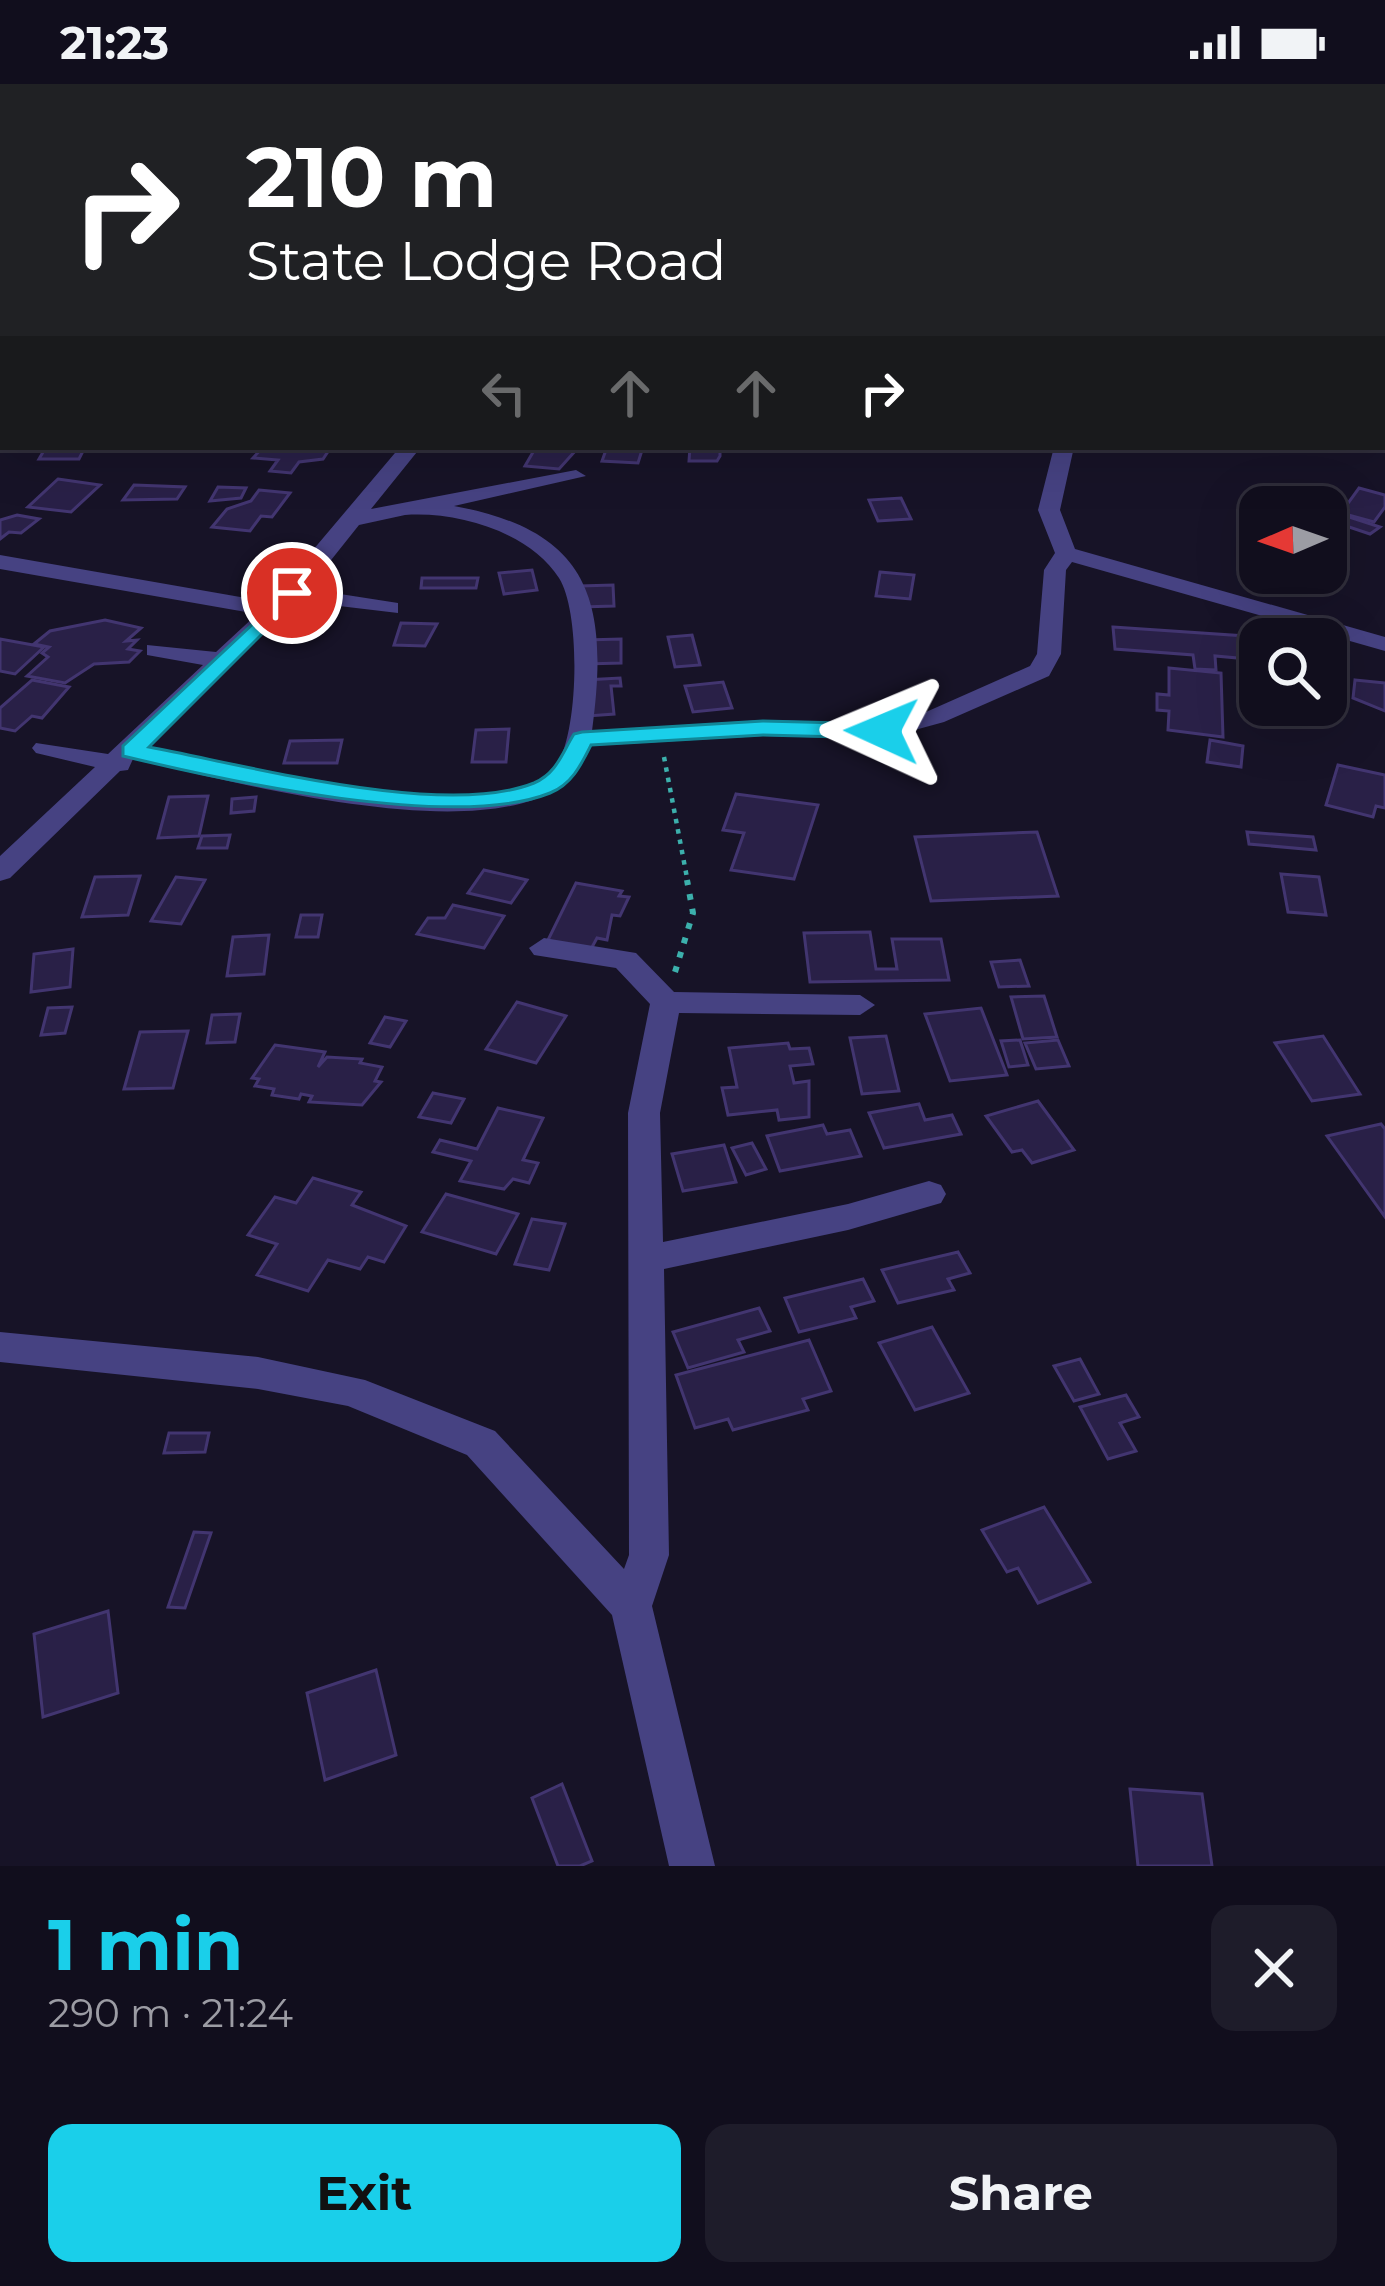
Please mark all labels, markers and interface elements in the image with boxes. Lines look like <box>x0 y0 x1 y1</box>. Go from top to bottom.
text: 21:23 <box>60 15 169 70</box>
text: 210 m <box>246 126 497 228</box>
icon: right <box>48 132 204 288</box>
text: State Lodge Road <box>246 228 726 294</box>
icon: left <box>471 360 537 426</box>
icon: ahead <box>597 360 663 426</box>
icon: ahead <box>723 360 789 426</box>
icon: right <box>849 360 915 426</box>
north arrow <box>1239 486 1347 594</box>
map controls <box>1239 486 1347 726</box>
pin <box>241 542 343 644</box>
icon: arrive <box>259 560 325 626</box>
button: search <box>1239 618 1347 726</box>
position arrow <box>819 668 945 794</box>
text: 1 min <box>48 1900 244 1988</box>
button: close <box>1211 1905 1337 2031</box>
text: 290 m · 21:24 <box>48 1989 293 2037</box>
button: Exit <box>48 2124 681 2262</box>
button: Share <box>705 2124 1337 2262</box>

